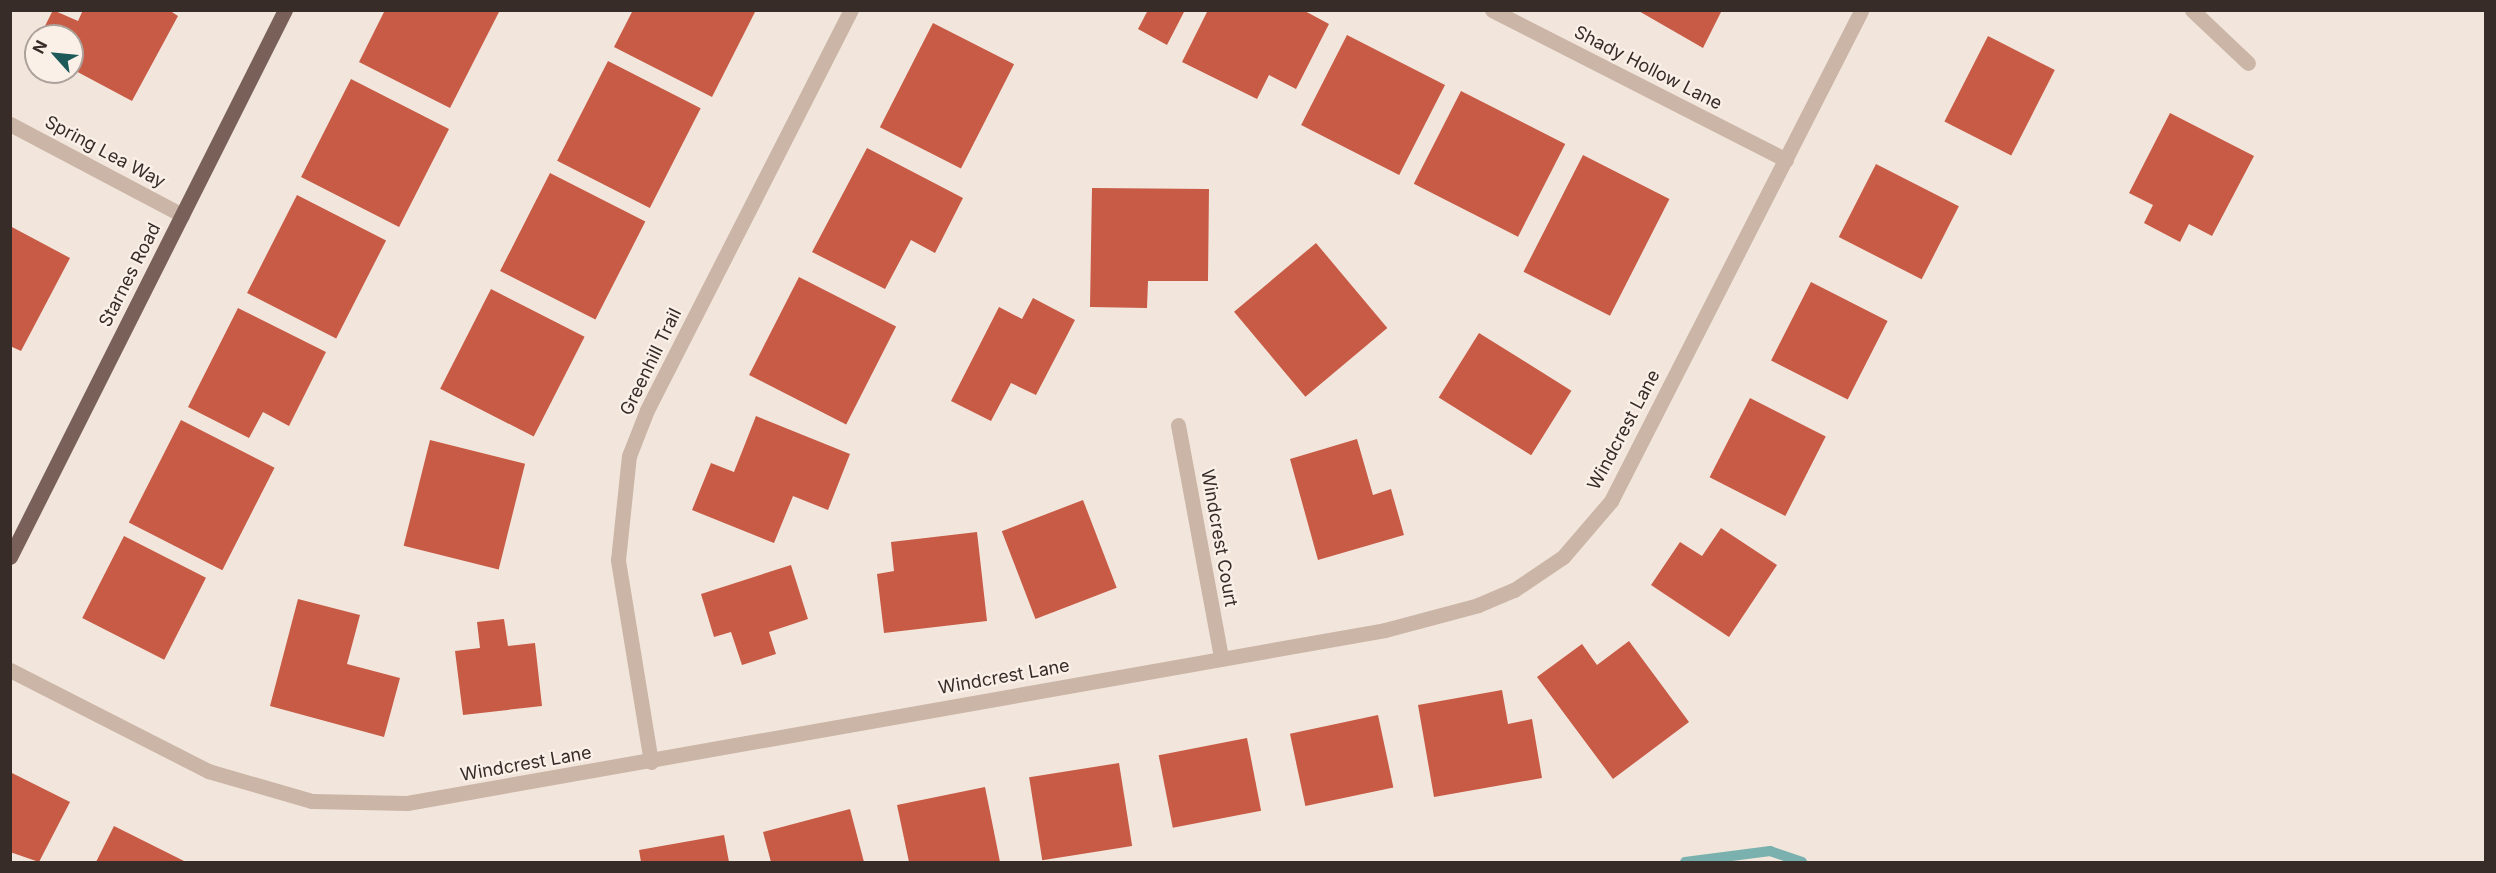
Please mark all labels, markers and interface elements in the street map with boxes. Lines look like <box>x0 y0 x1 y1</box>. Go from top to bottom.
street label: Shady Hollow Lane <box>1570 21 1726 115</box>
north arrow <box>24 24 84 84</box>
text: N <box>28 37 51 57</box>
street label: Spring Lea Way <box>41 111 169 193</box>
street label: Starnes Road <box>95 219 165 331</box>
street label: Greenhill Trail <box>616 305 686 419</box>
street label: Windcrest Lane <box>1583 366 1665 494</box>
street label: Windcrest Court <box>1196 468 1242 608</box>
street label: Windcrest Lane <box>937 655 1071 699</box>
street label: Windcrest Lane <box>459 742 593 786</box>

